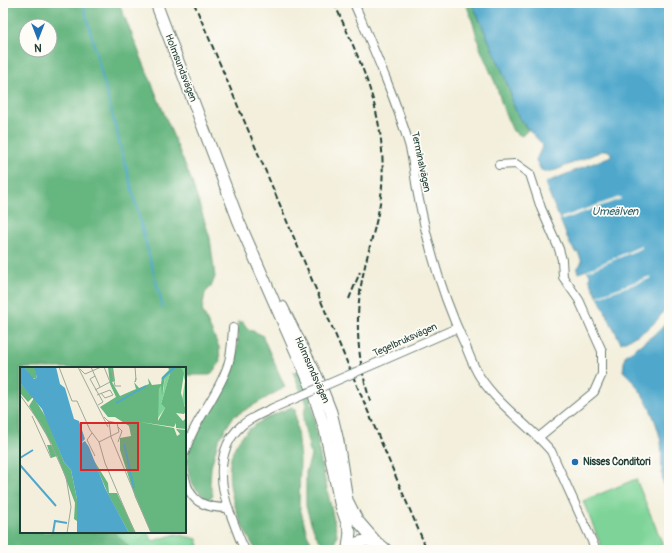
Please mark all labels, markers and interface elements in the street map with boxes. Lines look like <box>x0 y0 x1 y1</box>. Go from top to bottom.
north arrow <box>18 18 58 58</box>
street label: Holmsundsvägen <box>163 32 200 104</box>
text: N <box>34 41 42 54</box>
street label: Terminalvägen <box>409 131 433 194</box>
water label: Umeälven <box>592 205 639 218</box>
street label: Tegelbruksvägen <box>371 320 439 360</box>
street label: Holmsundsvägen <box>292 335 332 406</box>
inset map <box>20 367 186 533</box>
place label: Nisses Conditori <box>583 456 651 468</box>
marker: Nisses Conditori <box>570 457 580 467</box>

